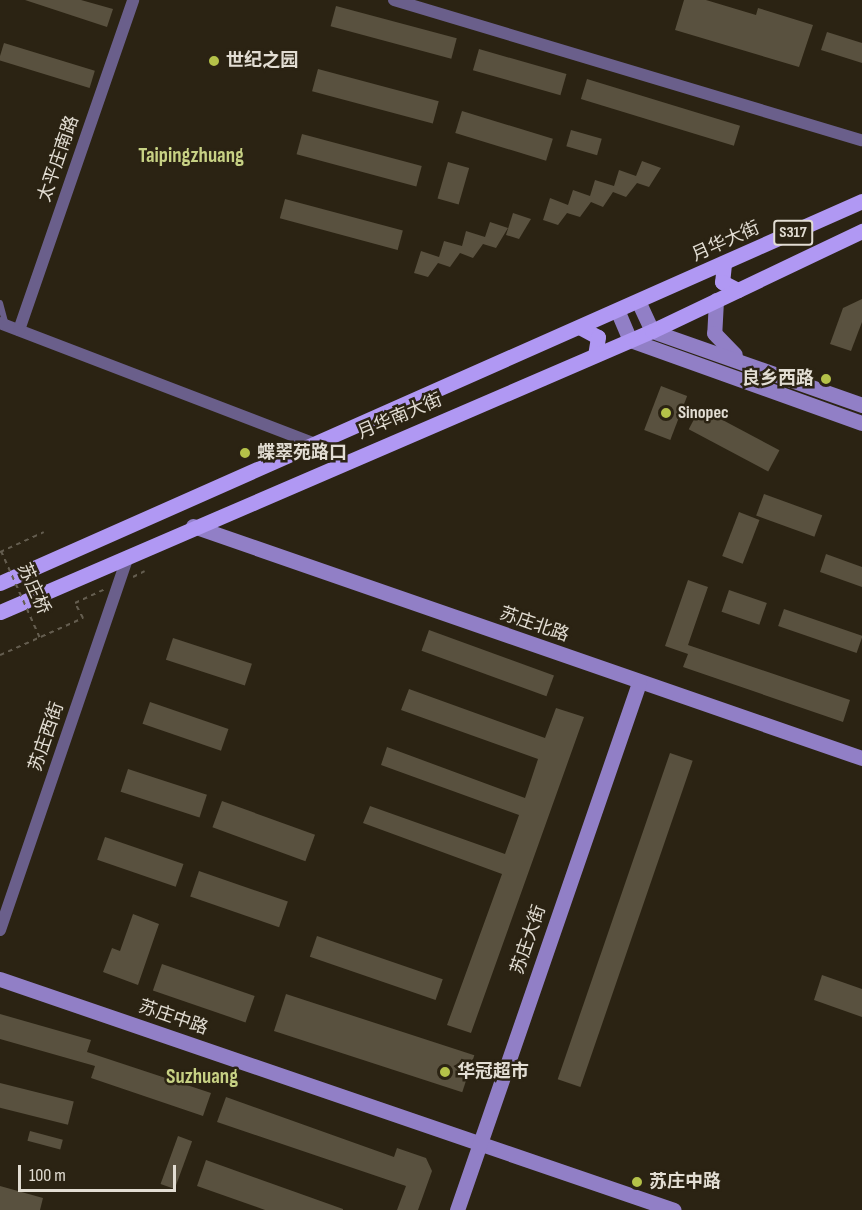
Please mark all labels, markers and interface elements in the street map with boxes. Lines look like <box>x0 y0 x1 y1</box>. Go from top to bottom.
place label: 世纪之园 <box>226 50 298 72</box>
marker: 世纪之园 <box>207 54 221 68</box>
street label: 太平庄南路 <box>34 113 84 205</box>
district label: Taipingzhuang <box>138 143 244 169</box>
street label: 月华大街 <box>689 217 763 267</box>
road number: S317 <box>772 220 814 246</box>
place label: 良乡西路 <box>742 368 814 390</box>
marker: 良乡西路 <box>819 372 833 386</box>
street label: 月华南大街 <box>354 389 446 445</box>
place label: Sinopec <box>678 402 729 424</box>
marker: Sinopec <box>659 406 673 420</box>
place label: 蝶翠苑路口 <box>257 442 347 464</box>
marker: 蝶翠苑路口 <box>238 446 252 460</box>
street label: 苏庄桥 <box>12 560 54 618</box>
street label: 苏庄北路 <box>496 603 572 647</box>
street label: 苏庄西街 <box>25 699 69 775</box>
street label: 苏庄大街 <box>507 902 551 978</box>
street label: 苏庄中路 <box>135 996 211 1040</box>
place label: 华冠超市 <box>457 1061 529 1083</box>
district label: Suzhuang <box>166 1064 238 1090</box>
marker: 华冠超市 <box>438 1065 452 1079</box>
scale bar <box>21 1153 178 1191</box>
text: 100 m <box>29 1165 66 1186</box>
place label: 苏庄中路 <box>649 1171 721 1193</box>
marker: 苏庄中路 <box>630 1175 644 1189</box>

